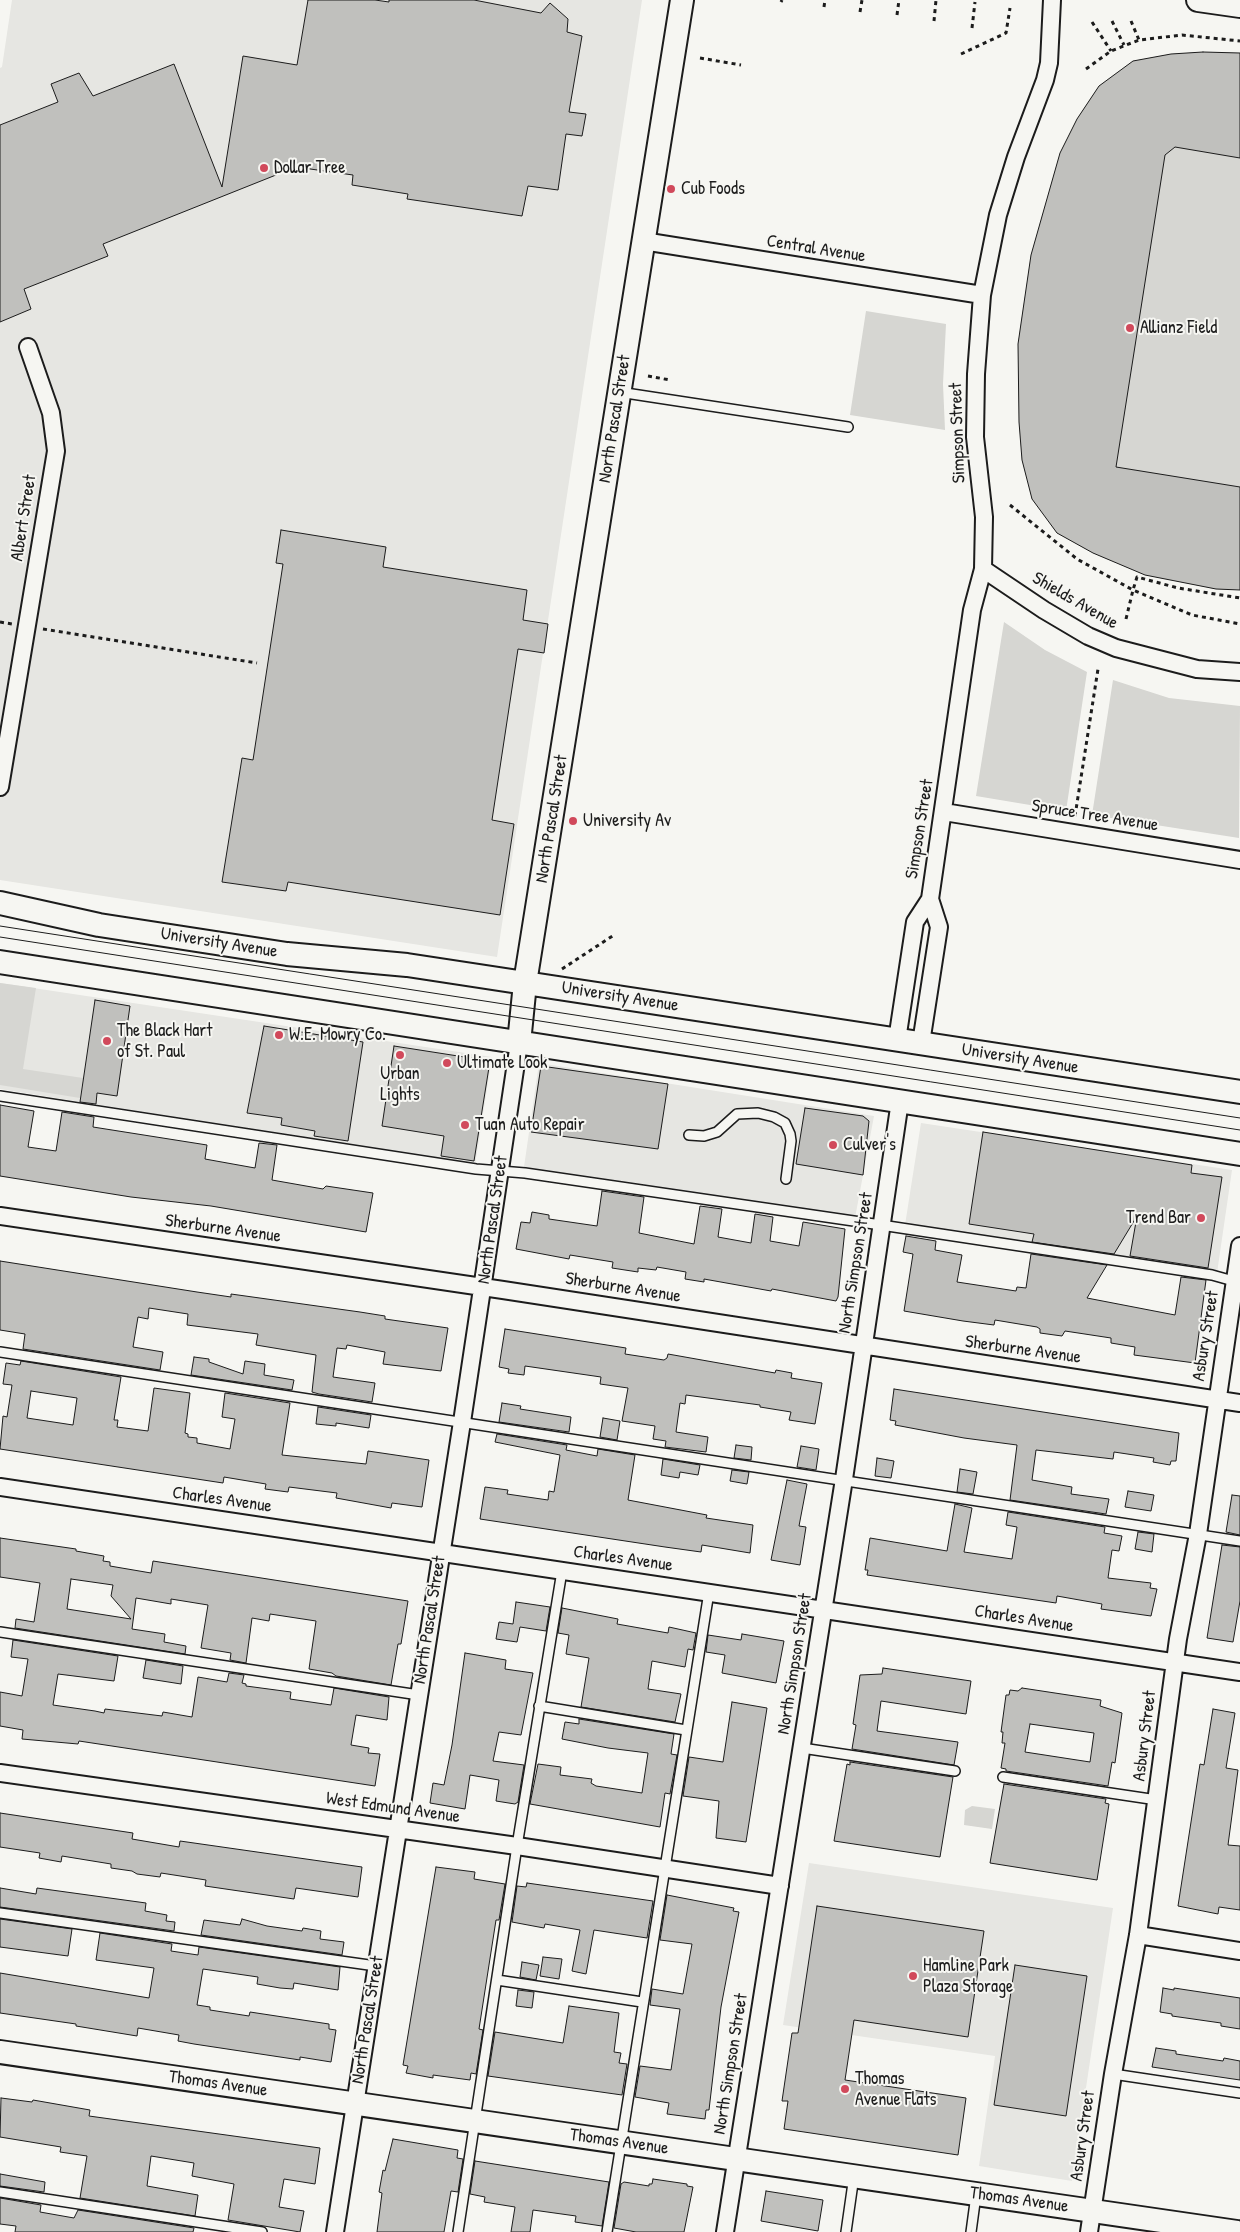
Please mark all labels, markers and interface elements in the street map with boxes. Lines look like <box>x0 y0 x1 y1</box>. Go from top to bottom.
place label: Dollar Tree <box>274 157 345 179</box>
marker: Dollar Tree <box>258 162 270 174</box>
place label: Cub Foods <box>681 178 745 200</box>
marker: Cub Foods <box>665 183 677 195</box>
street label: Central Avenue <box>765 231 867 267</box>
place label: Allianz Field <box>1140 317 1217 339</box>
marker: Allianz Field <box>1124 322 1136 334</box>
street label: North Pascal Street <box>594 354 636 484</box>
street label: Simpson Street <box>945 382 971 484</box>
street label: Albert Street <box>7 473 41 563</box>
street label: Shields Avenue <box>1028 568 1122 634</box>
street label: North Pascal Street <box>531 754 573 884</box>
street label: Simpson Street <box>901 778 939 880</box>
street label: Spruce Tree Avenue <box>1030 795 1160 837</box>
place label: University Av <box>583 810 671 832</box>
marker: University Av <box>567 815 579 827</box>
street label: University Avenue <box>159 923 279 963</box>
street label: University Avenue <box>560 977 680 1017</box>
place label: The Black Hart of St. Paul <box>117 1020 212 1062</box>
place label: W.E. Mowry Co. <box>289 1024 386 1046</box>
marker: W.E. Mowry Co. <box>273 1029 285 1041</box>
marker: The Black Hart of St. Paul <box>101 1035 113 1047</box>
street label: University Avenue <box>960 1039 1080 1079</box>
marker: Urban Lights <box>394 1049 406 1061</box>
place label: Ultimate Look <box>457 1052 547 1074</box>
marker: Ultimate Look <box>441 1057 453 1069</box>
place label: Urban Lights <box>380 1063 420 1106</box>
place label: Tuan Auto Repair <box>475 1114 585 1136</box>
marker: Tuan Auto Repair <box>459 1119 471 1131</box>
place label: Culver's <box>843 1134 896 1156</box>
marker: Culver's <box>827 1139 839 1151</box>
street label: North Pascal Street <box>473 1155 513 1285</box>
street label: North Simpson Street <box>834 1191 878 1335</box>
place label: Trend Bar <box>1126 1207 1191 1229</box>
street label: Sherburne Avenue <box>164 1210 282 1248</box>
marker: Trend Bar <box>1195 1212 1207 1224</box>
street label: Sherburne Avenue <box>564 1268 682 1308</box>
street label: Asbury Street <box>1188 1289 1224 1383</box>
street label: Sherburne Avenue <box>964 1331 1082 1369</box>
street label: Charles Avenue <box>171 1482 273 1518</box>
street label: Charles Avenue <box>572 1541 674 1577</box>
street label: North Pascal Street <box>409 1555 451 1685</box>
street label: North Simpson Street <box>773 1592 817 1736</box>
street label: Charles Avenue <box>973 1601 1075 1637</box>
street label: Asbury Street <box>1129 1690 1161 1782</box>
street label: West Edmund Avenue <box>325 1788 461 1828</box>
street label: North Pascal Street <box>347 1955 389 2085</box>
place label: Hamline Park Plaza Storage <box>923 1955 1013 1998</box>
marker: Hamline Park Plaza Storage <box>907 1970 919 1982</box>
street label: North Simpson Street <box>709 1992 753 2136</box>
street label: Thomas Avenue <box>167 2066 269 2102</box>
place label: Thomas Avenue Flats <box>855 2068 937 2110</box>
marker: Thomas Avenue Flats <box>839 2083 851 2095</box>
street label: Asbury Street <box>1066 2089 1100 2183</box>
street label: Thomas Avenue <box>568 2124 670 2160</box>
street label: Thomas Avenue <box>968 2182 1070 2218</box>

